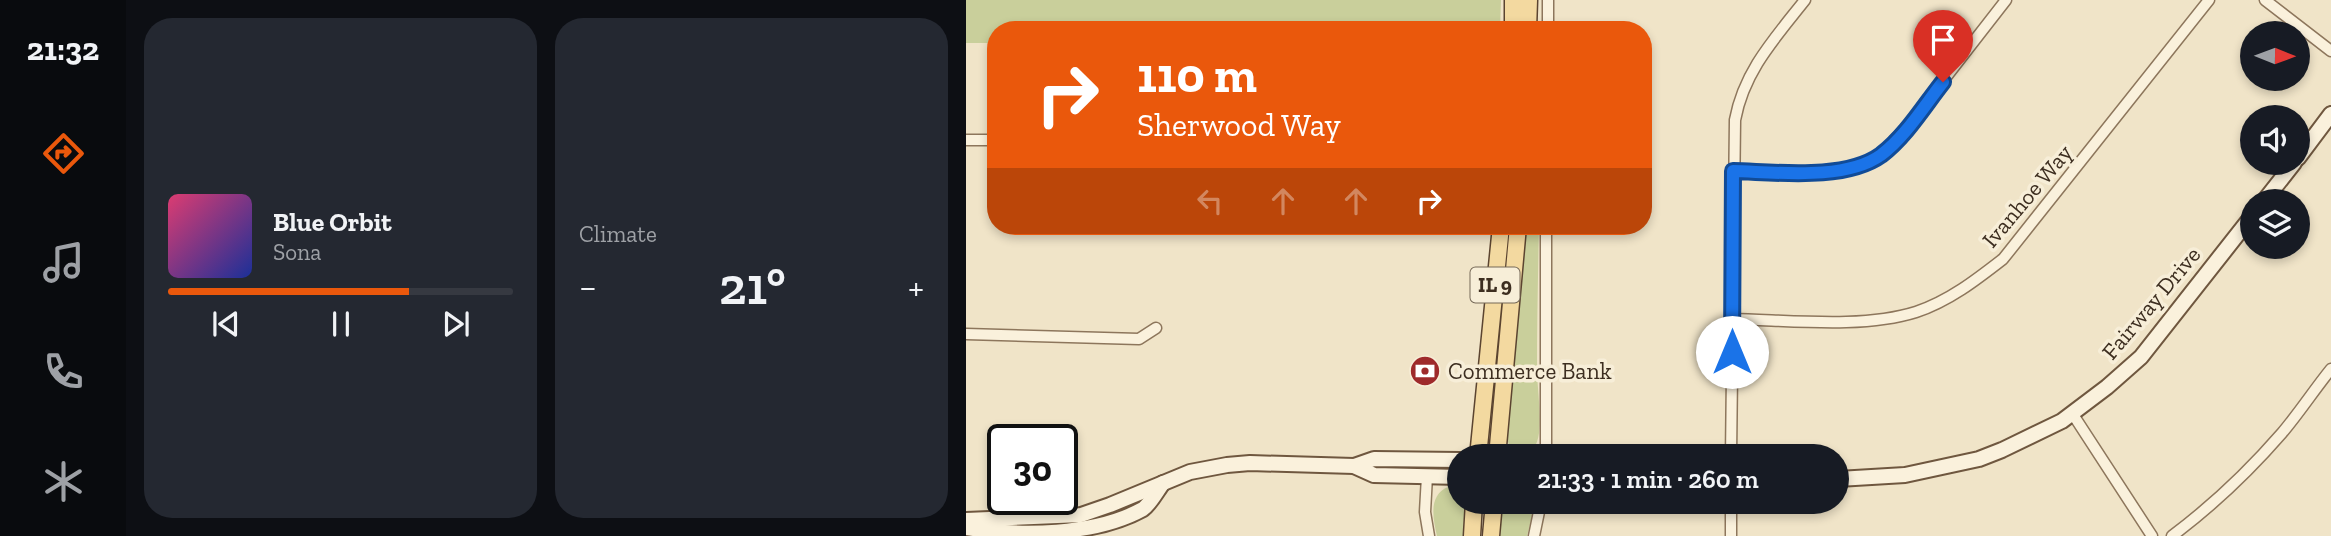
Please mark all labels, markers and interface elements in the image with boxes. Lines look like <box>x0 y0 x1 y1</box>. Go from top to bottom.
pin <box>1913 10 1973 82</box>
icon: arrive <box>1924 21 1962 59</box>
north arrow <box>2240 21 2310 91</box>
map controls <box>2240 21 2310 259</box>
text: 21:32 <box>27 30 99 68</box>
text: 110 m <box>1137 46 1257 105</box>
icon: right <box>1022 49 1113 140</box>
button: sound <box>2240 105 2310 175</box>
text: Sherwood Way <box>1137 106 1341 144</box>
icon: directions <box>39 129 88 178</box>
street label: Ivanhoe Way <box>1976 139 2078 253</box>
icon: left <box>1191 182 1229 220</box>
icon: ahead <box>1264 182 1302 220</box>
icon: ahead <box>1337 182 1375 220</box>
icon: right <box>1410 182 1448 220</box>
button: layers <box>2240 189 2310 259</box>
text: Blue Orbit <box>273 206 392 238</box>
text: Climate <box>579 220 657 248</box>
icon: music <box>39 238 88 287</box>
text: Sona <box>273 238 321 266</box>
street label: Fairway Drive <box>2096 241 2206 365</box>
text: 21° <box>719 255 786 317</box>
text: − <box>579 264 597 310</box>
text: + <box>908 264 924 310</box>
road number: IL 9 <box>1470 268 1520 302</box>
icon: previous <box>207 305 245 343</box>
icon: pause <box>322 305 360 343</box>
icon: next <box>437 305 475 343</box>
position arrow <box>1695 315 1769 389</box>
icon: phone <box>39 347 88 396</box>
bank icon: Commerce Bank <box>1408 354 1442 388</box>
place label: Commerce Bank <box>1448 357 1612 385</box>
speed limit sign: 30 <box>987 424 1078 515</box>
icon: climate <box>39 457 88 506</box>
text: 21:33 · 1 min · 260 m <box>1537 463 1759 495</box>

